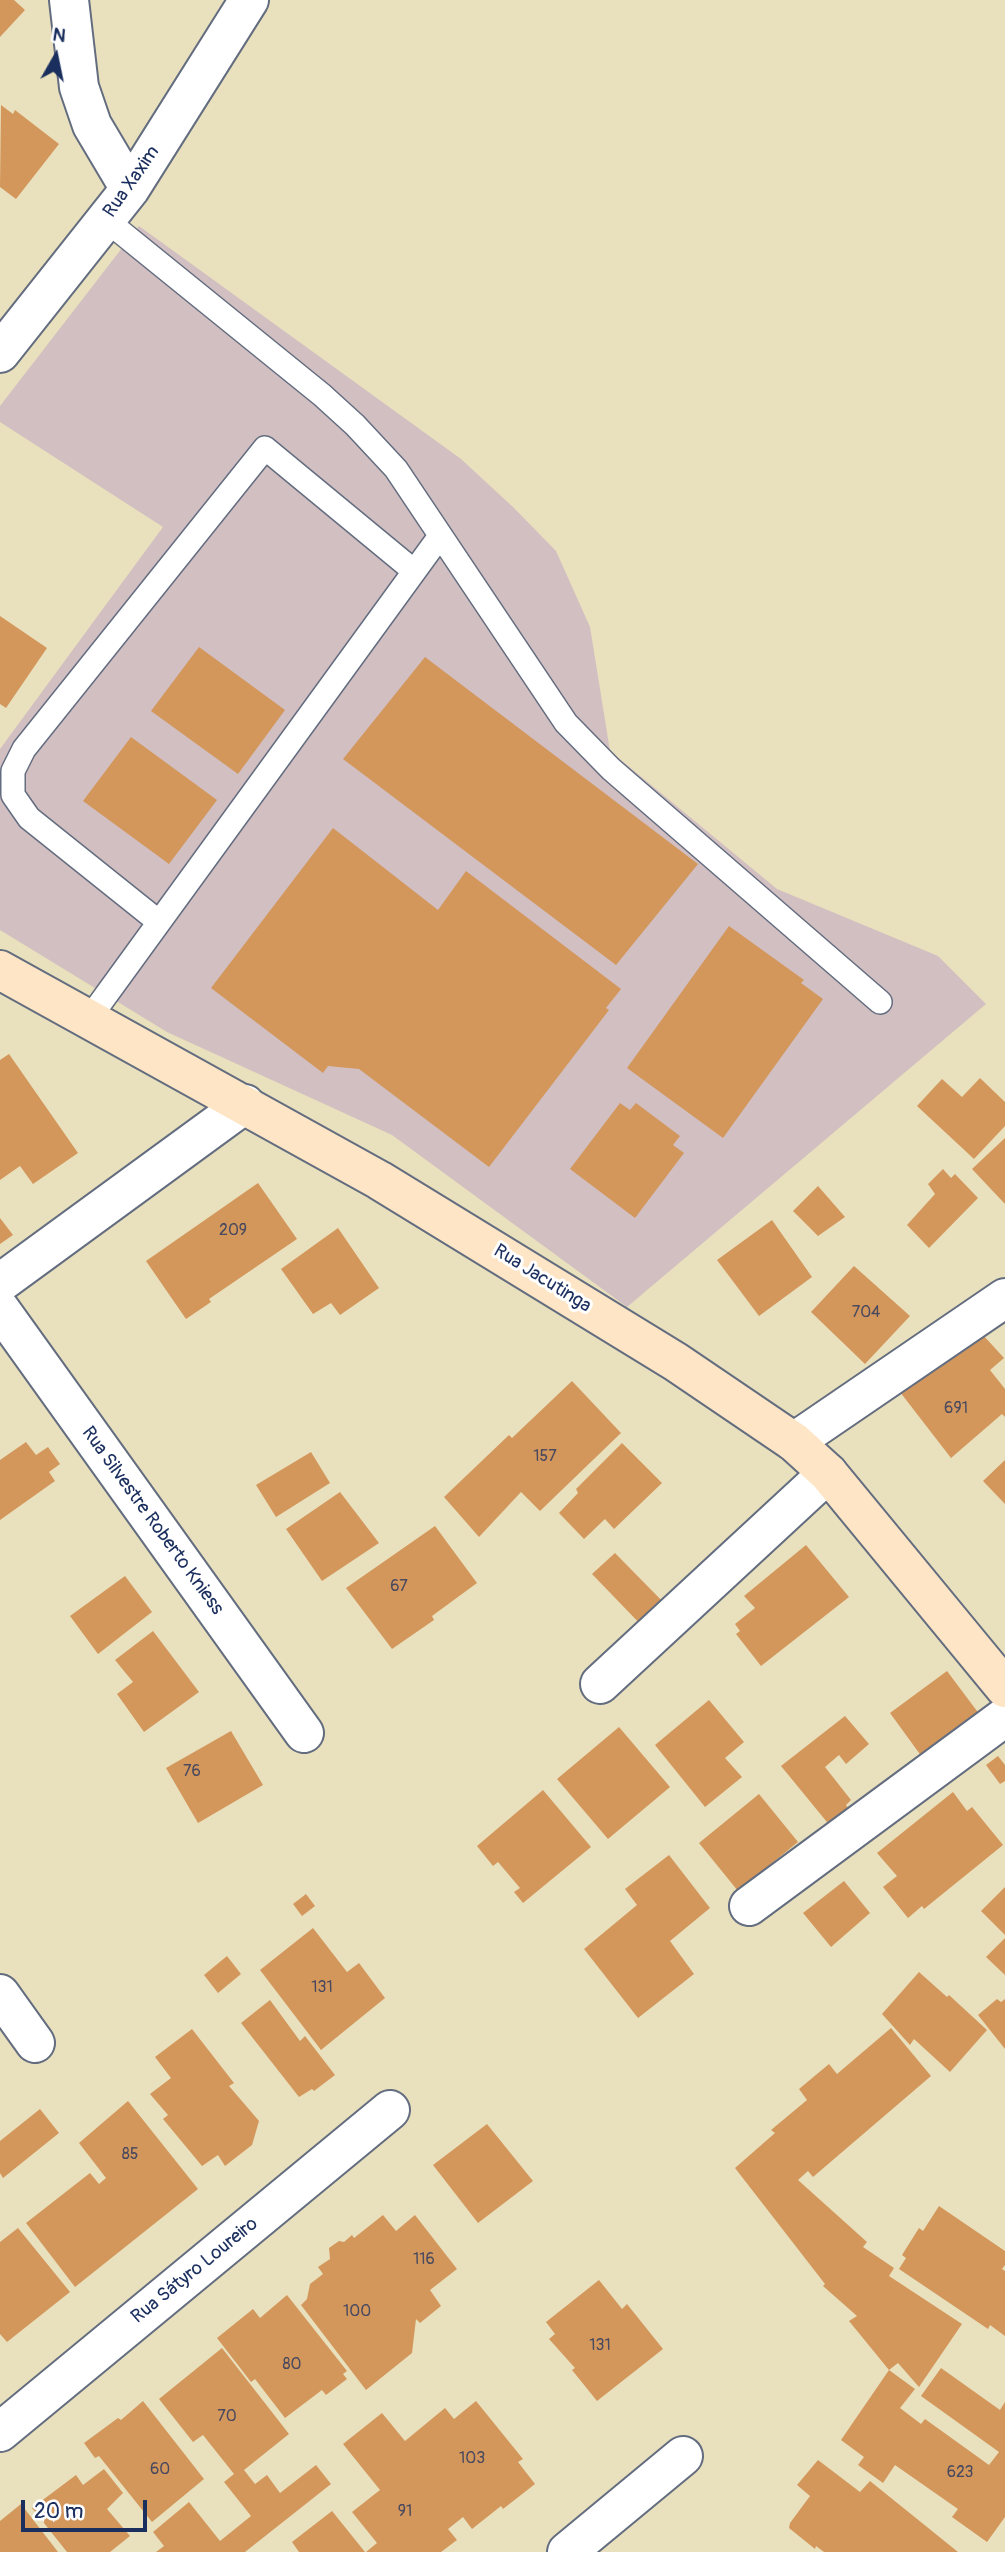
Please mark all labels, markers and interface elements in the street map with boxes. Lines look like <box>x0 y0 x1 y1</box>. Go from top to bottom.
north arrow <box>21 21 91 91</box>
text: N <box>51 22 68 48</box>
street label: Rua Xaxim <box>99 142 165 222</box>
house number: 209 <box>219 1221 247 1241</box>
street label: Rua Jacutinga <box>489 1240 595 1318</box>
house number: 704 <box>852 1303 880 1323</box>
house number: 691 <box>944 1399 968 1419</box>
street label: Rua Silvestre Roberto Kniess <box>76 1422 228 1620</box>
house number: 157 <box>533 1447 557 1467</box>
house number: 67 <box>390 1577 408 1597</box>
house number: 76 <box>183 1762 201 1782</box>
house number: 131 <box>311 1978 333 1998</box>
house number: 85 <box>122 2145 138 2165</box>
street label: Rua Sátyro Loureiro <box>127 2213 263 2329</box>
house number: 116 <box>413 2250 435 2270</box>
house number: 100 <box>343 2302 371 2322</box>
house number: 131 <box>589 2336 611 2356</box>
house number: 80 <box>283 2355 301 2375</box>
house number: 70 <box>217 2407 237 2427</box>
house number: 103 <box>459 2449 485 2469</box>
house number: 60 <box>150 2460 170 2480</box>
house number: 623 <box>947 2463 973 2483</box>
scale bar <box>24 2486 150 2530</box>
text: 20 m <box>34 2498 83 2525</box>
house number: 91 <box>398 2502 412 2522</box>

